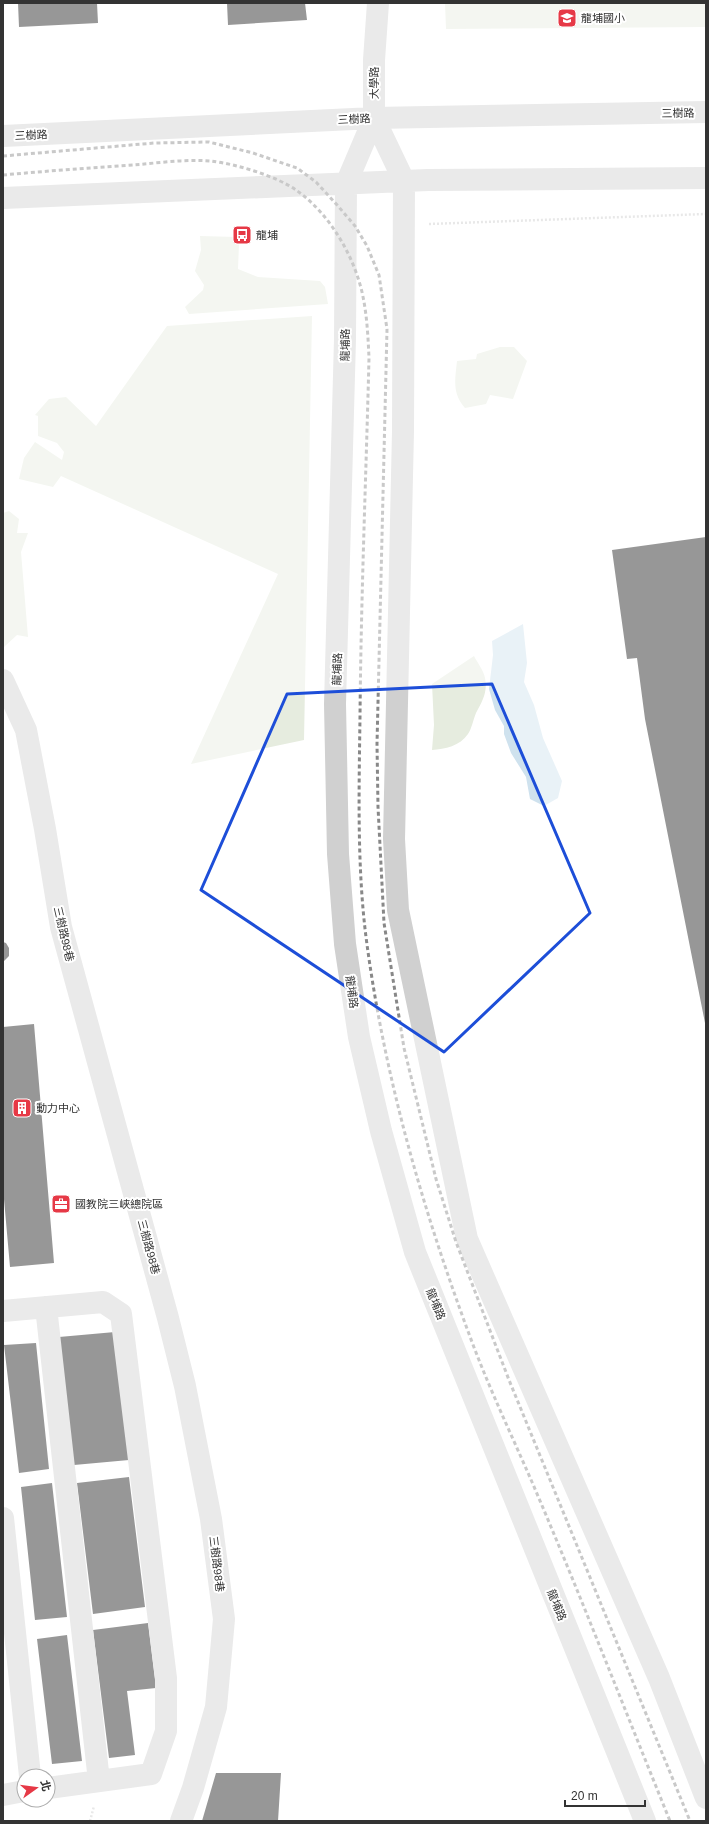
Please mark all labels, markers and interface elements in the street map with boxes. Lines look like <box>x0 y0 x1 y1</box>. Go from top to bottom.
school or university icon: 龍埔國小 <box>556 7 578 29</box>
place label: 龍埔國小 <box>581 12 625 24</box>
street label: 大學路 <box>368 67 380 100</box>
street label: 三樹路 <box>661 107 695 119</box>
street label: 三樹路 <box>337 112 371 126</box>
street label: 三樹路 <box>14 128 48 142</box>
bus stop icon: 龍埔 <box>231 224 253 246</box>
place label: 龍埔 <box>256 229 278 241</box>
street label: 龍埔路 <box>339 328 351 362</box>
street label: 龍埔路 <box>330 652 344 686</box>
street label: 三樹路98巷 <box>52 905 76 963</box>
street label: 龍埔路 <box>344 975 360 1009</box>
building icon: 動力中心 <box>11 1097 33 1119</box>
place label: 動力中心 <box>36 1102 80 1114</box>
office icon: 國教院三峽總院區 <box>50 1193 72 1215</box>
place label: 國教院三峽總院區 <box>75 1198 163 1210</box>
street label: 三樹路98巷 <box>136 1218 162 1276</box>
street label: 龍埔路 <box>424 1286 448 1322</box>
street label: 三樹路98巷 <box>208 1535 226 1593</box>
street label: 龍埔路 <box>545 1587 569 1623</box>
north arrow <box>16 1768 56 1808</box>
text: 北 <box>39 1779 53 1792</box>
scale bar <box>565 1782 645 1808</box>
text: 20 m <box>571 1789 598 1803</box>

